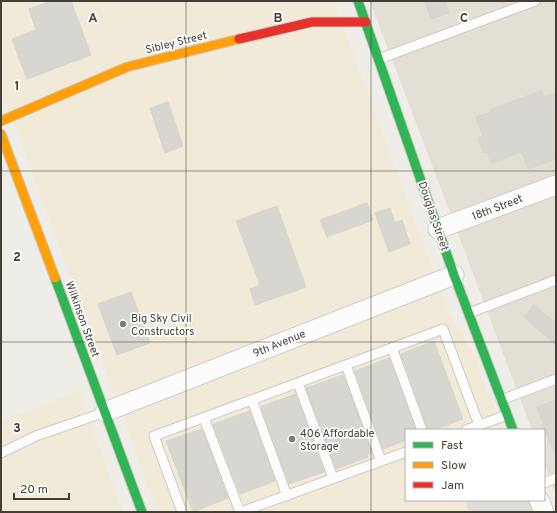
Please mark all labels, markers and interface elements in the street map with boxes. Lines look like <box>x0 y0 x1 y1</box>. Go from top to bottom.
text: A <box>88 11 98 27</box>
text: B <box>274 11 283 27</box>
text: C <box>460 11 468 27</box>
street label: Sibley Street <box>144 29 208 57</box>
text: 1 <box>14 79 20 95</box>
street label: Douglas Street <box>415 180 451 253</box>
street label: 18th Street <box>470 192 525 224</box>
text: 2 <box>13 250 21 266</box>
street label: Wilkinson Street <box>62 279 102 359</box>
place label: Big Sky Civil Constructors <box>131 312 194 339</box>
marker: Big Sky Civil Constructors <box>118 319 128 329</box>
street label: 9th Avenue <box>251 327 308 361</box>
text: 3 <box>13 421 21 437</box>
place label: 406 Affordable Storage <box>300 427 375 454</box>
legend <box>405 429 545 501</box>
marker: 406 Affordable Storage <box>287 434 297 444</box>
text: Fast <box>441 438 463 454</box>
text: Slow <box>441 458 467 474</box>
scale bar <box>14 475 69 501</box>
text: Jam <box>441 478 464 494</box>
text: 20 m <box>20 482 48 498</box>

